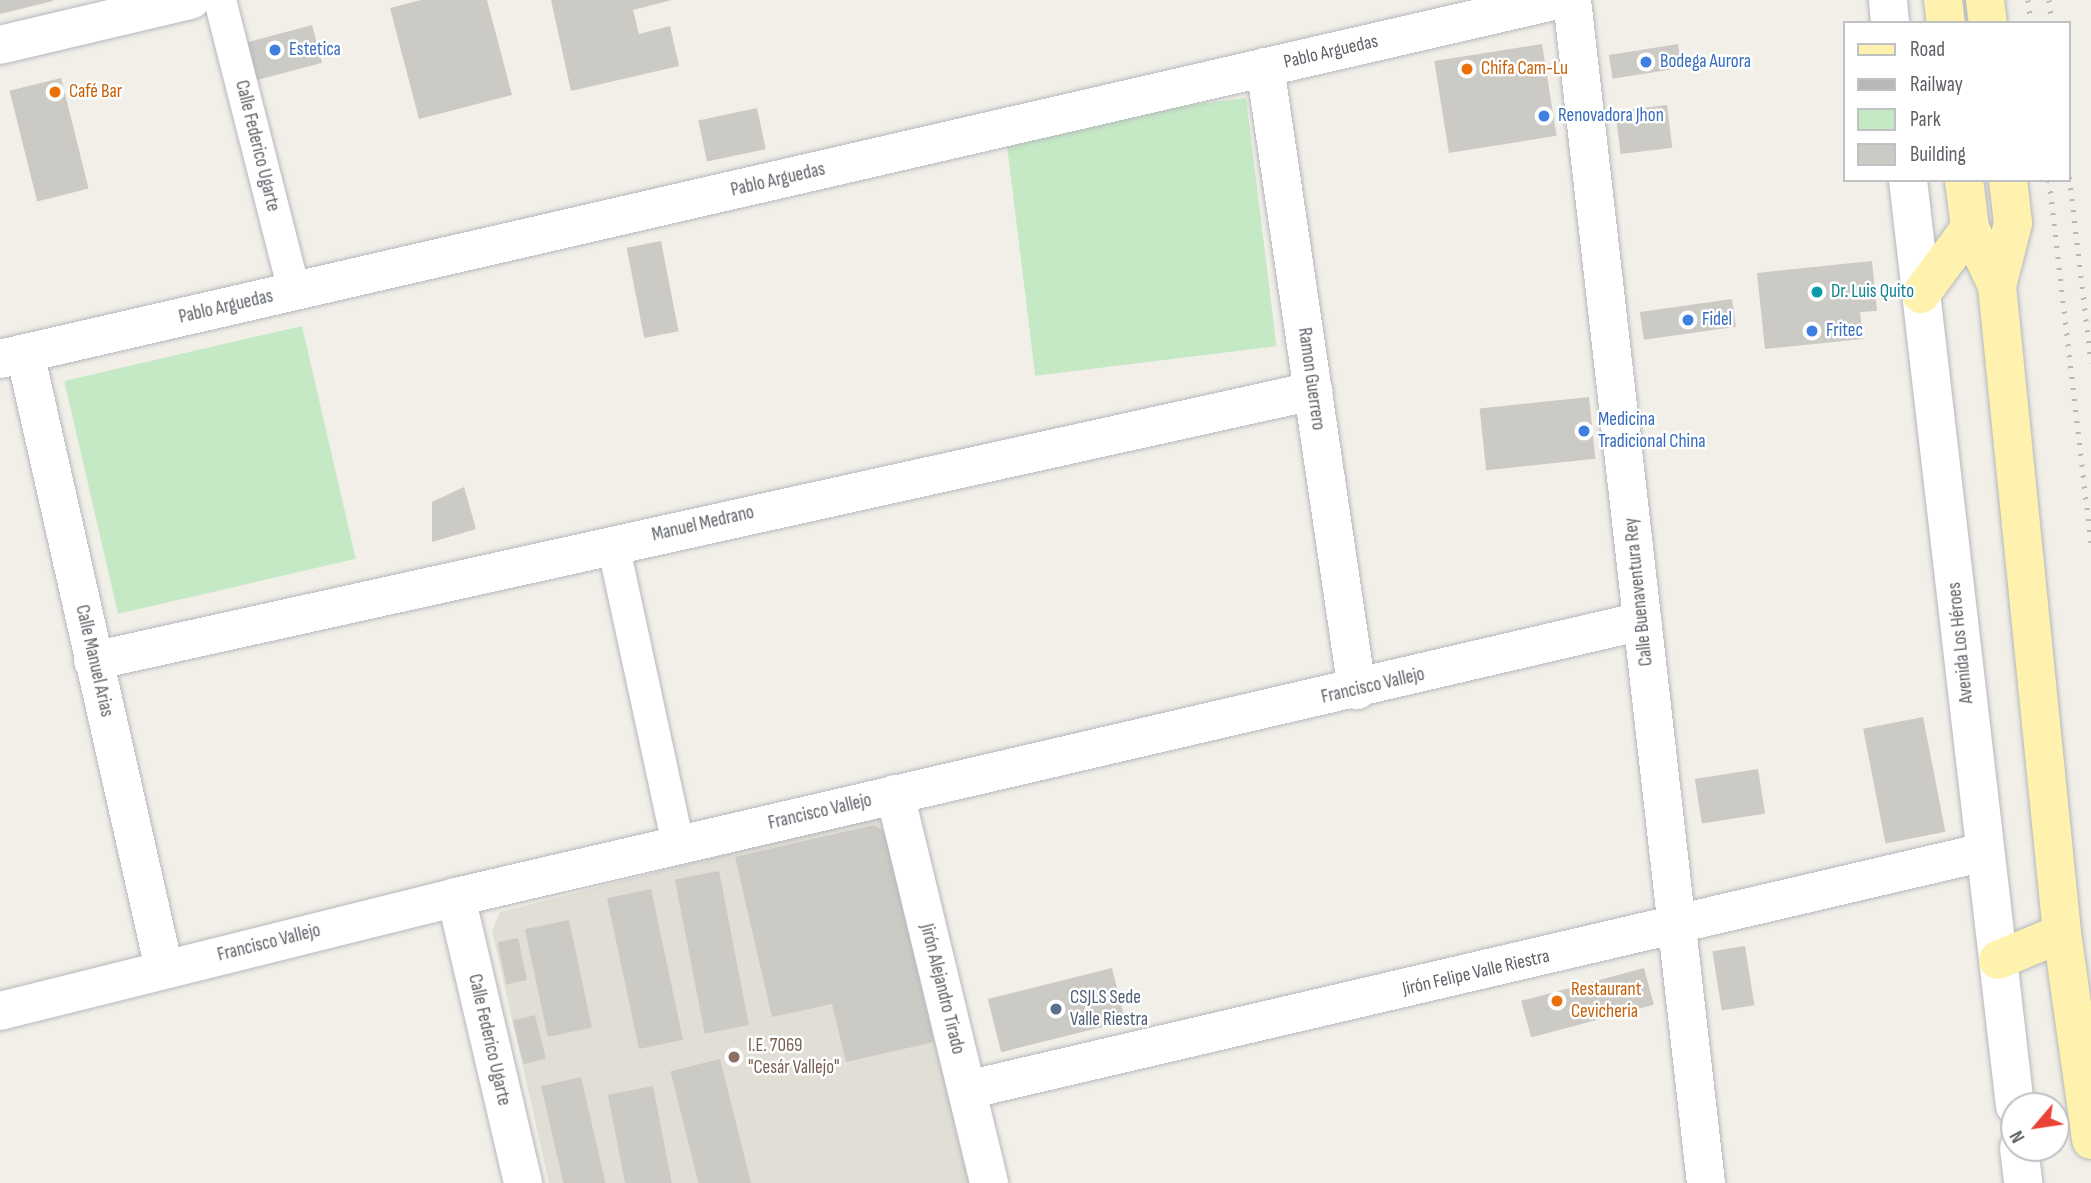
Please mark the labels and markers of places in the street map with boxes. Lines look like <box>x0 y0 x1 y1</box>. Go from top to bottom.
place label: Estetica <box>289 39 341 61</box>
marker: Estetica <box>267 42 283 58</box>
place label: Bodega Aurora <box>1660 51 1751 73</box>
marker: Bodega Aurora <box>1638 54 1654 70</box>
place label: Chifa Cam-Lu <box>1481 58 1568 80</box>
marker: Chifa Cam-Lu <box>1459 61 1475 77</box>
place label: Café Bar <box>69 81 122 103</box>
marker: Café Bar <box>47 84 63 100</box>
place label: Renovadora Jhon <box>1558 105 1664 127</box>
marker: Renovadora Jhon <box>1536 108 1552 124</box>
place label: Dr. Luis Quito <box>1831 281 1914 303</box>
marker: Dr. Luis Quito <box>1809 284 1825 300</box>
place label: Fidel <box>1702 309 1732 331</box>
marker: Fidel <box>1680 312 1696 328</box>
place label: Fritec <box>1826 320 1863 342</box>
marker: Fritec <box>1804 323 1820 339</box>
place label: Medicina Tradicional China <box>1598 409 1706 453</box>
marker: Medicina Tradicional China <box>1576 423 1592 439</box>
place label: Restaurant Cevicheria <box>1571 979 1641 1023</box>
place label: CSJLS Sede Valle Riestra <box>1070 987 1148 1031</box>
marker: Restaurant Cevicheria <box>1549 993 1565 1009</box>
marker: CSJLS Sede Valle Riestra <box>1048 1001 1064 1017</box>
place label: I.E. 7069 "Cesár Vallejo" <box>748 1035 840 1079</box>
marker: I.E. 7069 "Cesár Vallejo" <box>726 1049 742 1065</box>

